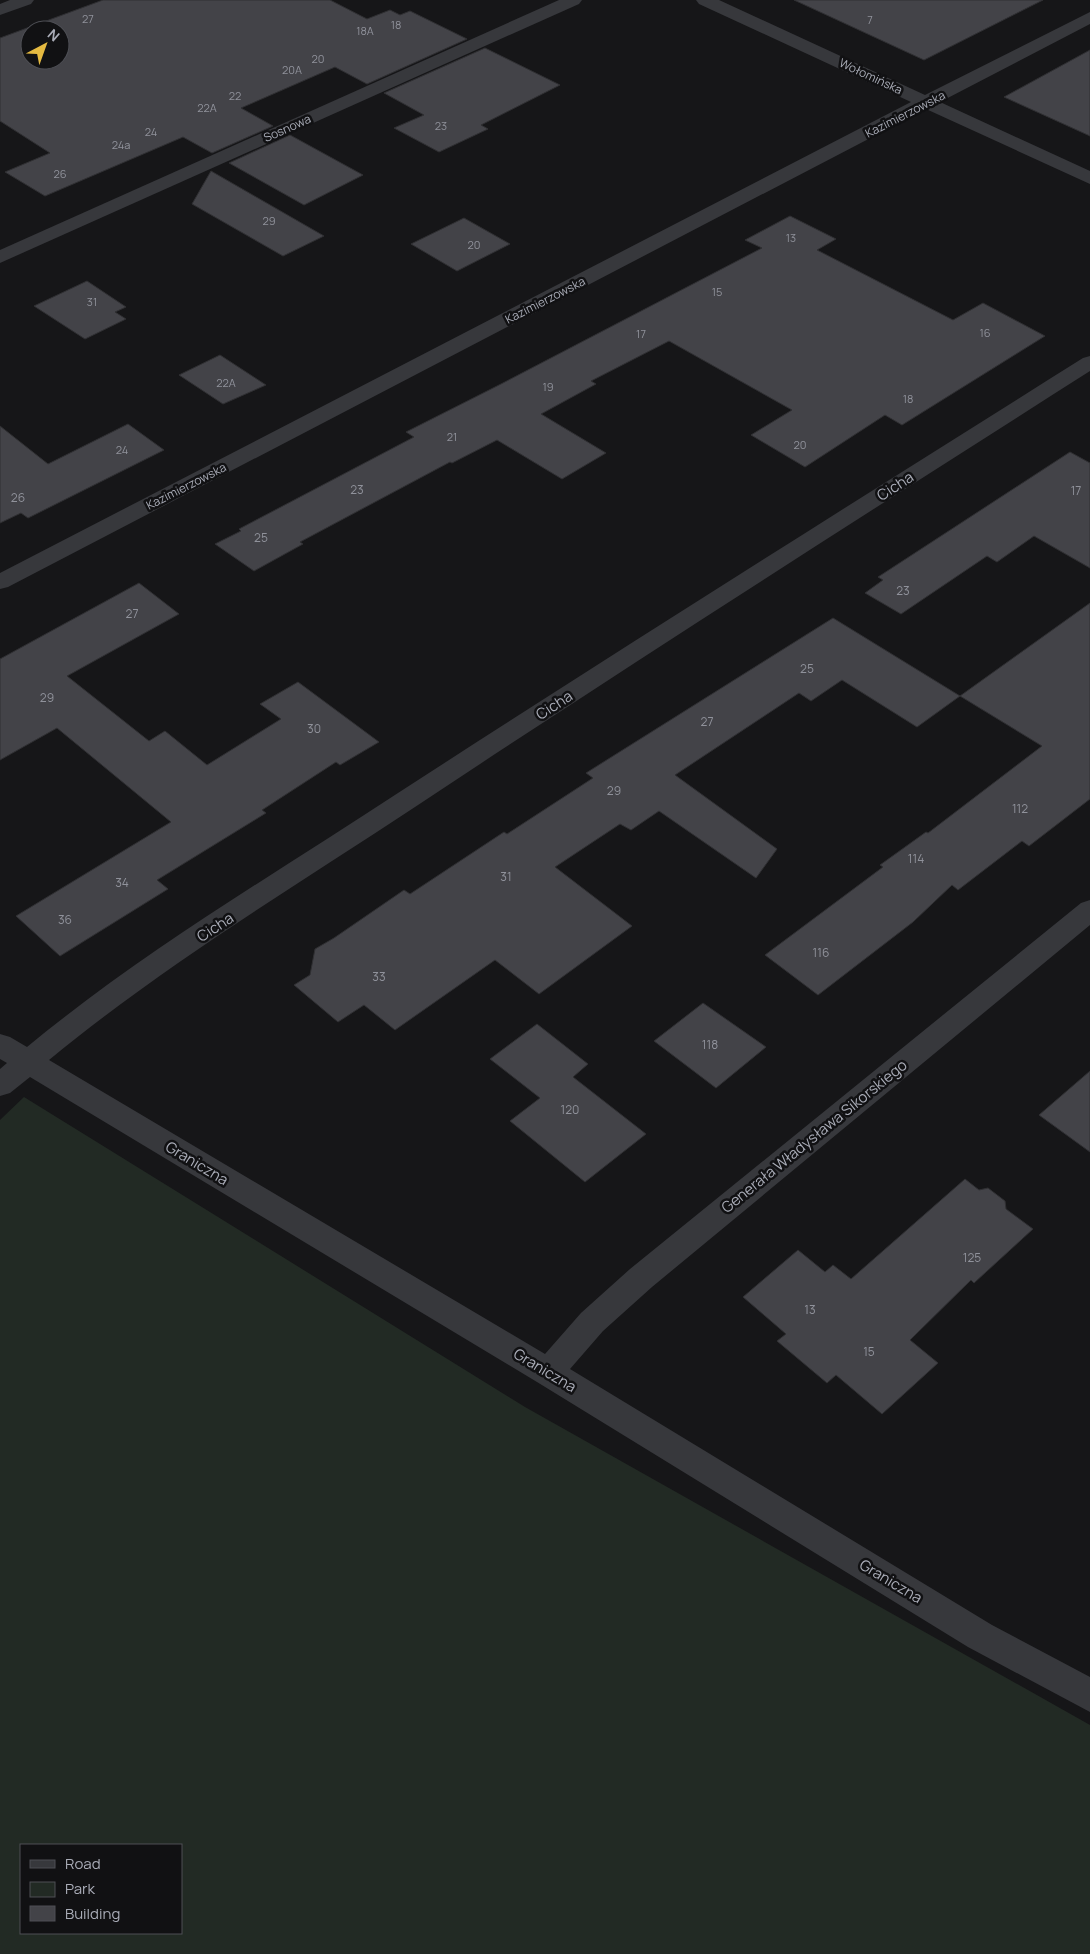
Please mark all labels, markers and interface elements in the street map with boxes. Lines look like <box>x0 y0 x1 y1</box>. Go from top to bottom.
house number: 27 <box>82 11 94 26</box>
house number: 7 <box>867 12 873 27</box>
house number: 18 <box>391 17 401 32</box>
north arrow <box>20 20 70 70</box>
house number: 18A <box>356 23 374 38</box>
text: N <box>44 24 64 45</box>
house number: 20 <box>312 51 324 66</box>
street label: Wołomińska <box>837 54 905 98</box>
house number: 20A <box>282 62 302 77</box>
street label: Kazimierzowska <box>862 86 948 142</box>
house number: 22 <box>229 88 241 103</box>
house number: 22A <box>197 100 217 115</box>
street label: Sosnowa <box>261 110 313 146</box>
house number: 23 <box>435 118 447 133</box>
house number: 24 <box>145 124 157 139</box>
house number: 24a <box>112 137 130 152</box>
house number: 26 <box>53 166 67 181</box>
house number: 29 <box>262 213 276 228</box>
house number: 13 <box>786 230 796 245</box>
house number: 20 <box>468 237 480 252</box>
street label: Kazimierzowska <box>502 272 588 328</box>
house number: 15 <box>712 284 722 299</box>
house number: 31 <box>87 294 97 309</box>
house number: 16 <box>979 325 991 340</box>
house number: 17 <box>636 326 646 341</box>
house number: 22A <box>216 375 236 390</box>
house number: 19 <box>542 379 554 394</box>
house number: 18 <box>903 391 913 406</box>
house number: 21 <box>447 429 457 444</box>
house number: 20 <box>794 437 806 452</box>
house number: 24 <box>116 442 128 457</box>
street label: Kazimierzowska <box>143 458 229 514</box>
street label: Cicha <box>873 466 917 506</box>
house number: 23 <box>350 481 364 498</box>
house number: 17 <box>1071 482 1081 499</box>
house number: 26 <box>11 489 25 506</box>
house number: 25 <box>254 529 268 546</box>
house number: 23 <box>896 582 910 599</box>
house number: 27 <box>126 605 138 622</box>
house number: 25 <box>800 660 814 677</box>
street label: Cicha <box>532 685 576 725</box>
house number: 29 <box>40 689 54 706</box>
house number: 27 <box>701 713 713 730</box>
house number: 30 <box>307 720 321 737</box>
house number: 29 <box>607 782 621 799</box>
house number: 112 <box>1012 800 1028 817</box>
house number: 114 <box>908 850 924 867</box>
house number: 31 <box>500 868 512 885</box>
house number: 34 <box>115 874 129 891</box>
street label: Cicha <box>193 907 237 947</box>
house number: 36 <box>58 911 72 928</box>
house number: 116 <box>813 944 829 961</box>
house number: 33 <box>372 968 386 985</box>
house number: 118 <box>702 1036 718 1053</box>
street label: Generała Władysława Sikorskiego <box>717 1054 911 1218</box>
house number: 120 <box>561 1101 579 1118</box>
street label: Graniczna <box>162 1136 232 1190</box>
house number: 125 <box>963 1249 981 1266</box>
house number: 13 <box>804 1301 816 1318</box>
street label: Graniczna <box>510 1343 580 1397</box>
house number: 15 <box>863 1343 875 1360</box>
street label: Graniczna <box>856 1554 926 1608</box>
legend <box>20 1844 182 1934</box>
text: Road <box>65 1853 101 1874</box>
text: Park <box>65 1878 95 1899</box>
text: Building <box>65 1903 120 1924</box>

